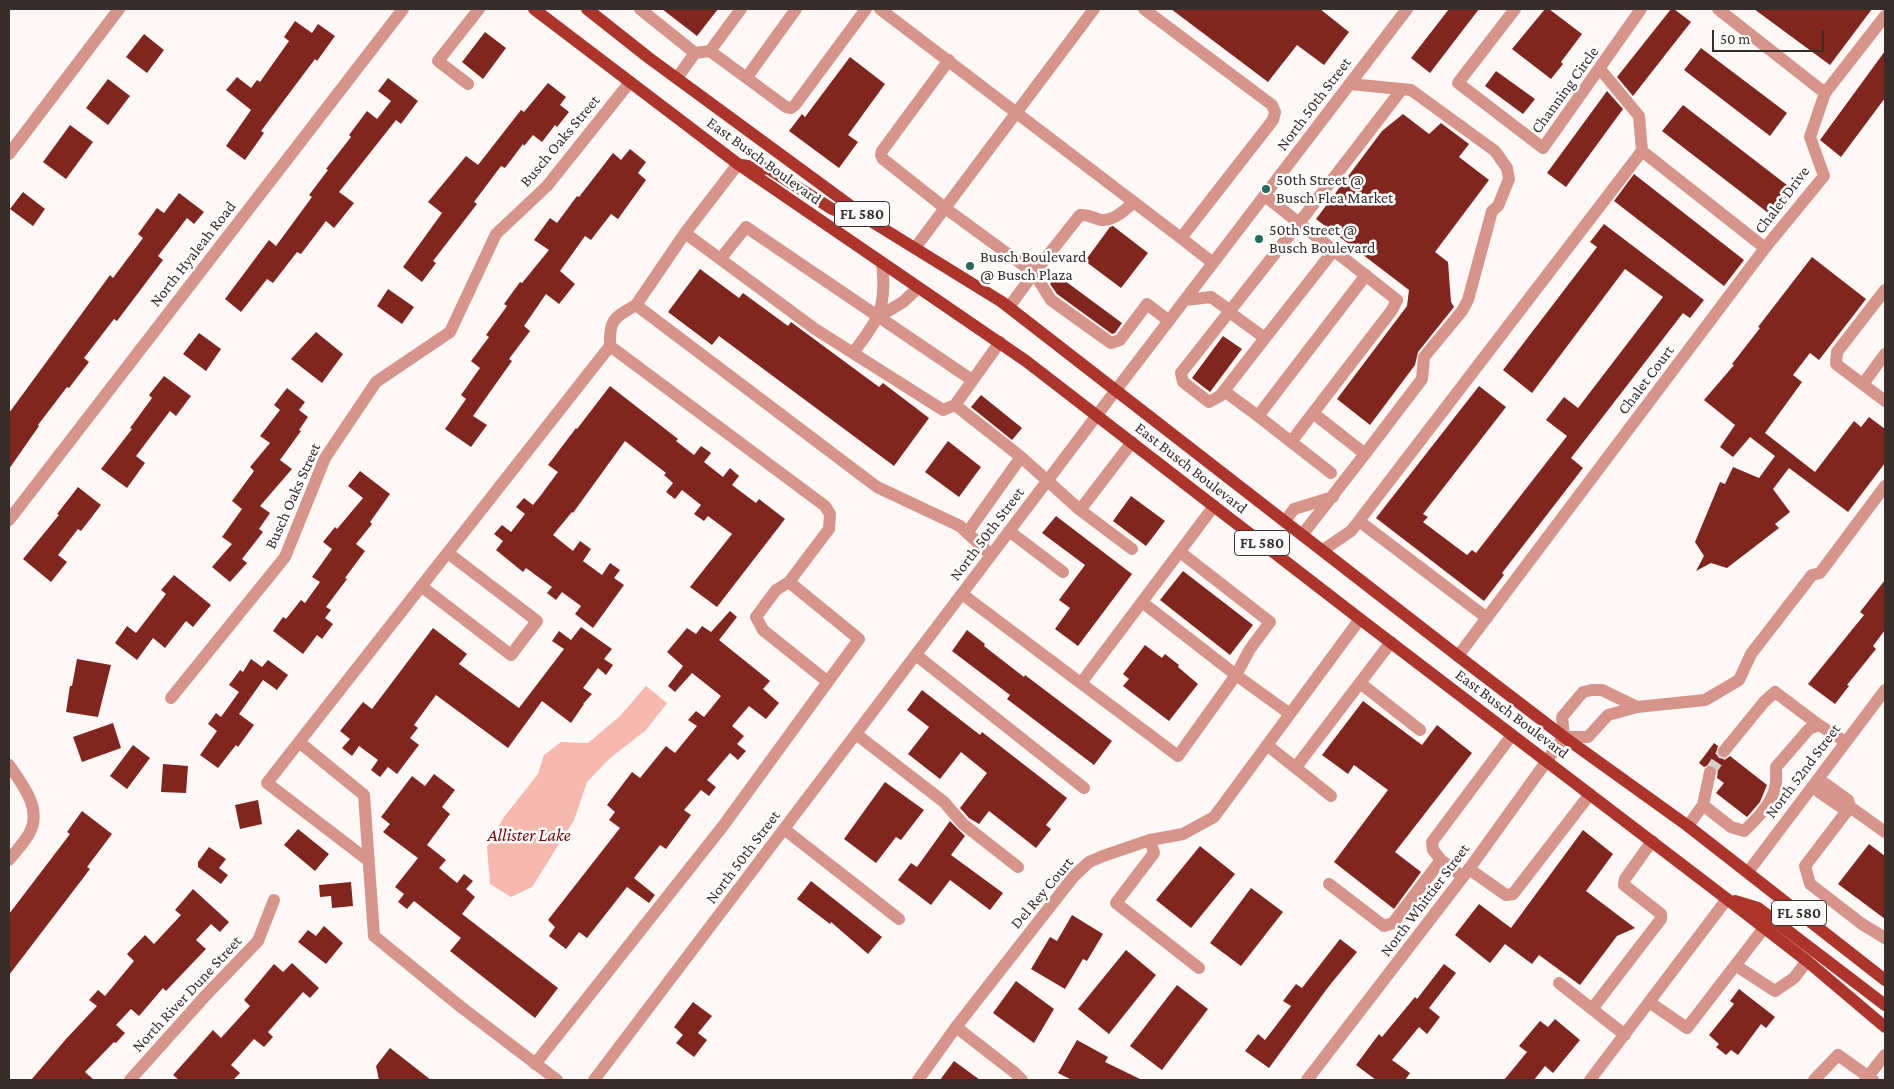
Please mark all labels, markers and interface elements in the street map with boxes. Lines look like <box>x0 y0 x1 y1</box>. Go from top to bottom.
scale bar <box>1714 20 1826 52</box>
text: 50 m <box>1720 31 1750 47</box>
street label: Channing Circle <box>1527 43 1603 137</box>
street label: North 50th Street <box>1273 54 1355 154</box>
street label: Busch Oaks Street <box>516 91 604 191</box>
street label: East Busch Boulevard <box>703 113 825 209</box>
street label: Chalet Drive <box>1750 162 1814 238</box>
place label: 50th Street @ Busch Flea Market <box>1276 170 1393 208</box>
marker: 50th Street @ Busch Flea Market <box>1260 183 1272 195</box>
street label: North Hyaleah Road <box>146 197 240 311</box>
road number: FL 580 <box>834 202 890 226</box>
place label: 50th Street @ Busch Boulevard <box>1269 220 1375 258</box>
marker: 50th Street @ Busch Boulevard <box>1253 233 1265 245</box>
place label: Busch Boulevard @ Busch Plaza <box>980 247 1086 285</box>
marker: Busch Boulevard @ Busch Plaza <box>964 260 976 272</box>
street label: Chalet Court <box>1614 342 1678 418</box>
street label: East Busch Boulevard <box>1131 418 1251 518</box>
street label: Busch Oaks Street <box>261 440 325 552</box>
street label: North 50th Street <box>946 484 1028 584</box>
road number: FL 580 <box>1234 530 1290 556</box>
street label: East Busch Boulevard <box>1451 665 1573 763</box>
street label: North 52nd Street <box>1761 720 1845 822</box>
street label: North 50th Street <box>702 807 784 907</box>
water label: Allister Lake <box>487 824 571 846</box>
street label: North Whittier Street <box>1376 840 1474 960</box>
street label: Del Rey Court <box>1006 853 1078 933</box>
road number: FL 580 <box>1772 900 1826 926</box>
street label: North River Dune Street <box>128 932 246 1056</box>

